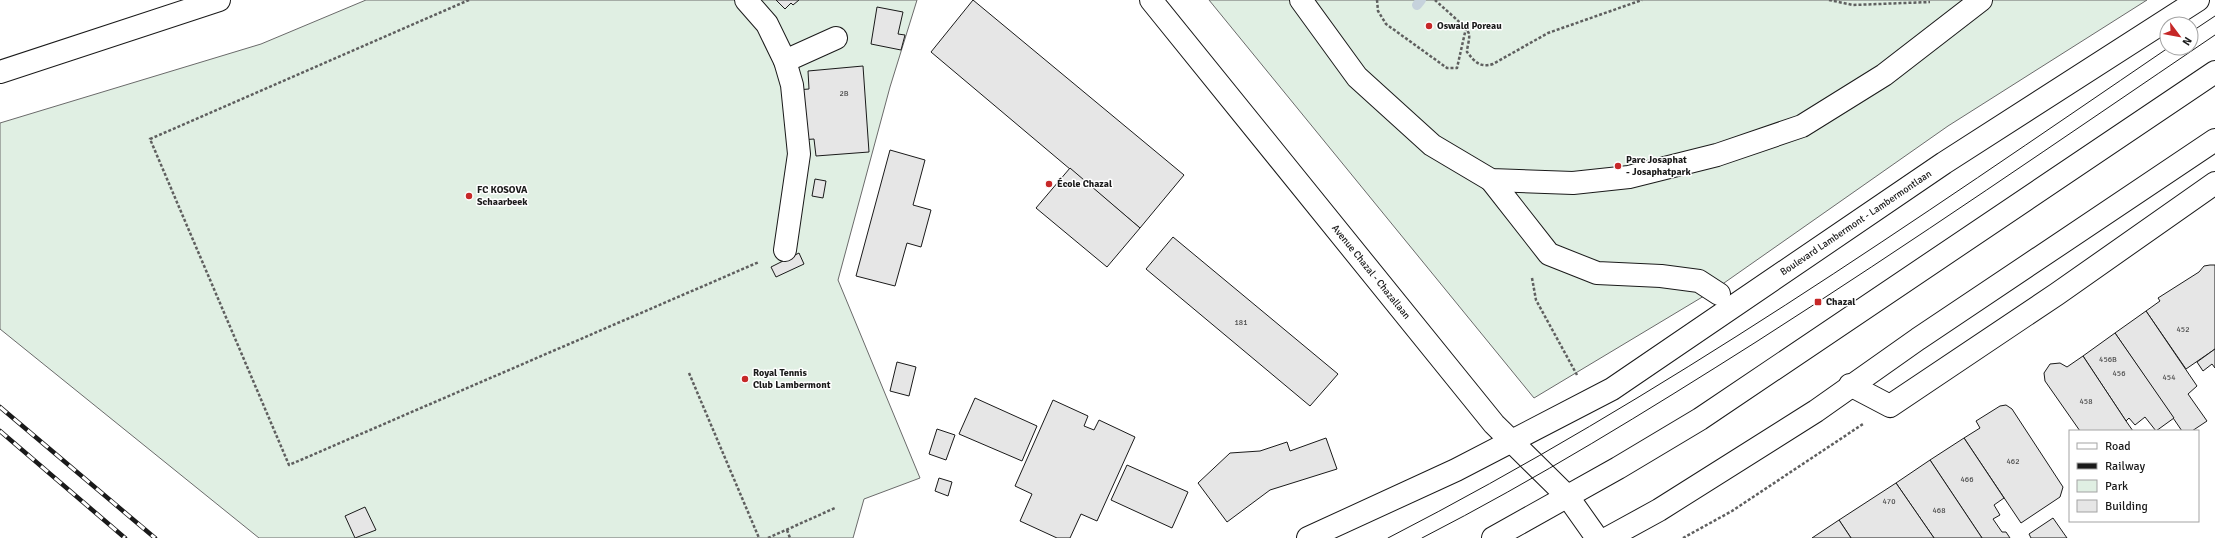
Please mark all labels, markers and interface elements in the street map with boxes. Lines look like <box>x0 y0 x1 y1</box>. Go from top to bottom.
north arrow <box>2159 16 2199 56</box>
place label: Oswald Poreau <box>1437 20 1502 32</box>
marker: Oswald Poreau <box>1424 21 1434 31</box>
text: N <box>2180 34 2195 48</box>
house number: 2B <box>839 88 849 98</box>
place label: Parc Josaphat - Josaphatpark <box>1626 154 1692 178</box>
marker: Parc Josaphat - Josaphatpark <box>1613 161 1623 171</box>
street label: Boulevard Lambermont - Lambermontlaan <box>1778 168 1934 278</box>
place label: École Chazal <box>1057 177 1112 190</box>
marker: École Chazal <box>1044 179 1054 189</box>
place label: FC KOSOVA Schaarbeek <box>477 184 528 208</box>
marker: FC KOSOVA Schaarbeek <box>464 191 474 201</box>
street label: Avenue Chazal - Chazallaan <box>1329 222 1413 322</box>
place label: Chazal <box>1826 296 1855 308</box>
marker: Chazal <box>1813 297 1823 307</box>
house number: 181 <box>1235 317 1247 327</box>
house number: 452 <box>2177 324 2189 334</box>
house number: 456B <box>2099 354 2117 364</box>
place label: Royal Tennis Club Lambermont <box>753 367 831 391</box>
house number: 456 <box>2113 368 2125 378</box>
house number: 454 <box>2163 372 2176 382</box>
marker: Royal Tennis Club Lambermont <box>740 374 750 384</box>
house number: 458 <box>2080 396 2092 406</box>
legend <box>2069 430 2199 522</box>
text: Road <box>2105 439 2131 454</box>
house number: 462 <box>2007 456 2019 466</box>
text: Railway <box>2105 459 2145 474</box>
house number: 466 <box>1961 474 1973 484</box>
text: Park <box>2105 479 2128 494</box>
house number: 470 <box>1883 496 1895 506</box>
text: Building <box>2105 499 2148 514</box>
house number: 468 <box>1933 505 1945 515</box>

